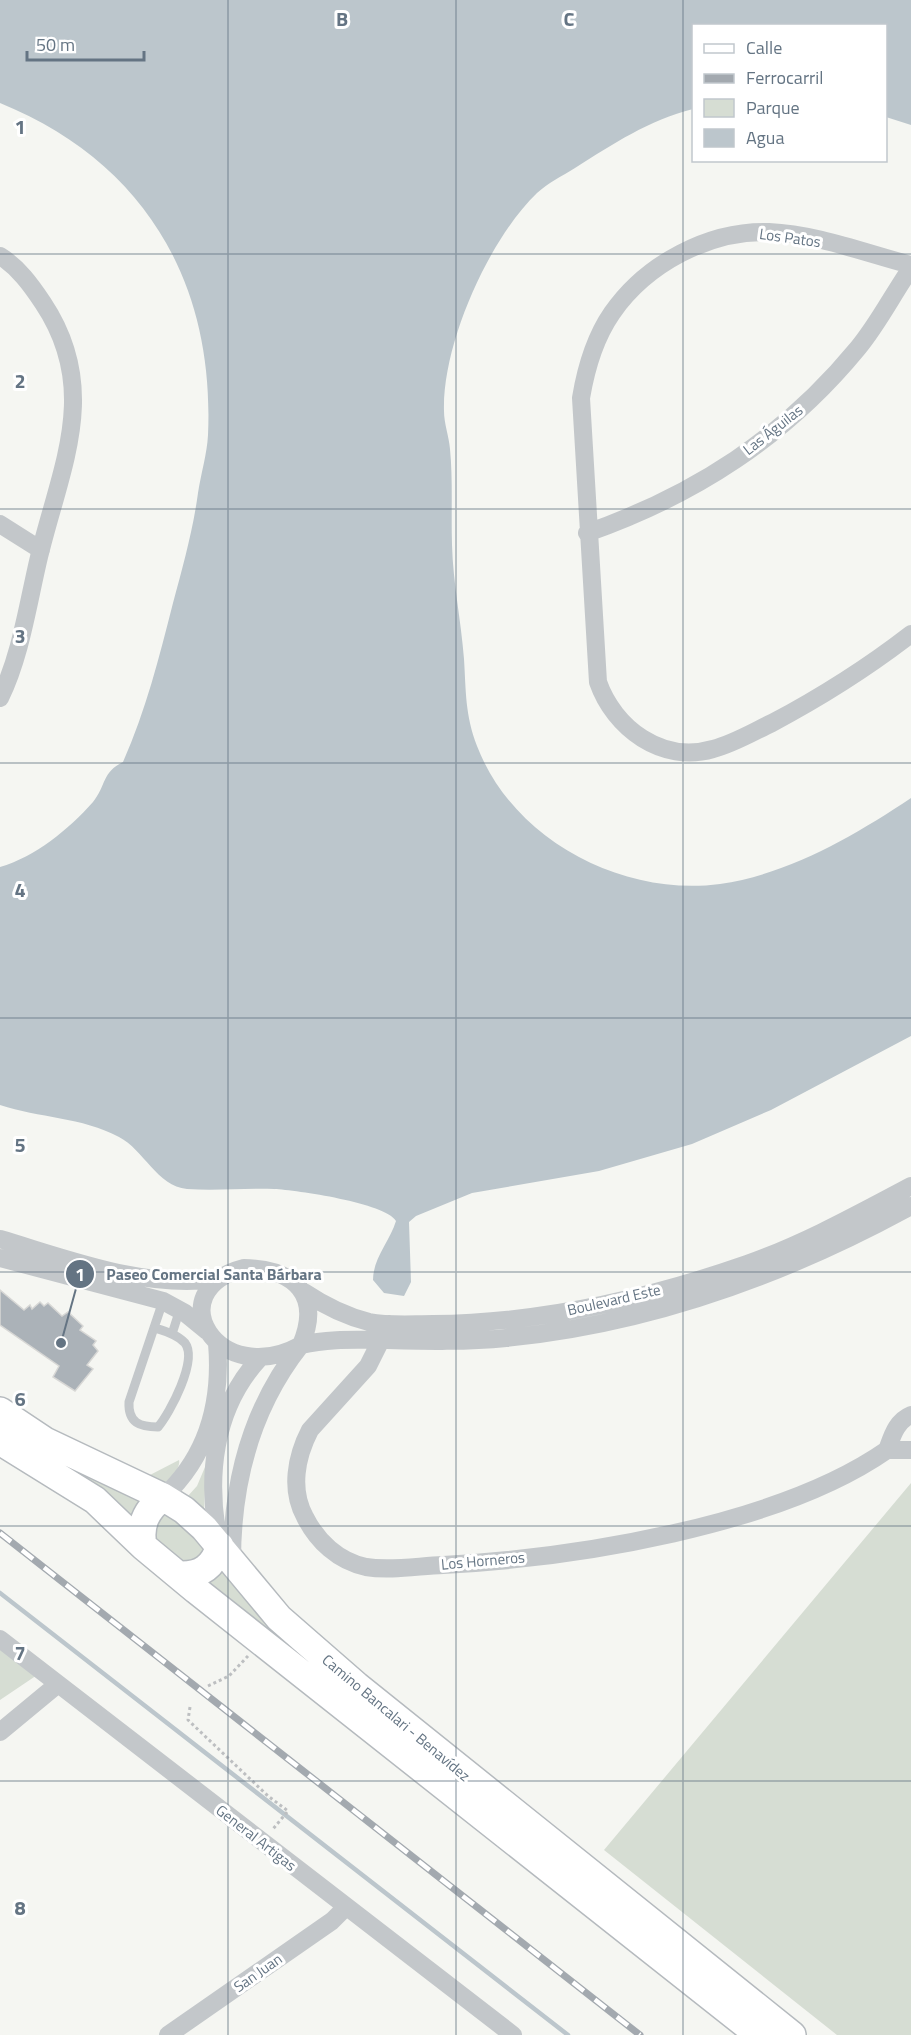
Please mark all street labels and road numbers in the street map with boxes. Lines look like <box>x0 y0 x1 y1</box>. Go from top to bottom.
street label: Los Patos <box>758 222 822 253</box>
street label: Las Águilas <box>738 399 808 460</box>
street label: Boulevard Este <box>565 1278 663 1321</box>
street label: Los Horneros <box>440 1545 526 1576</box>
street label: Camino Bancalari - Benavídez <box>317 1649 476 1787</box>
street label: General Artigas <box>211 1799 302 1876</box>
street label: San Juan <box>229 1947 287 1998</box>

